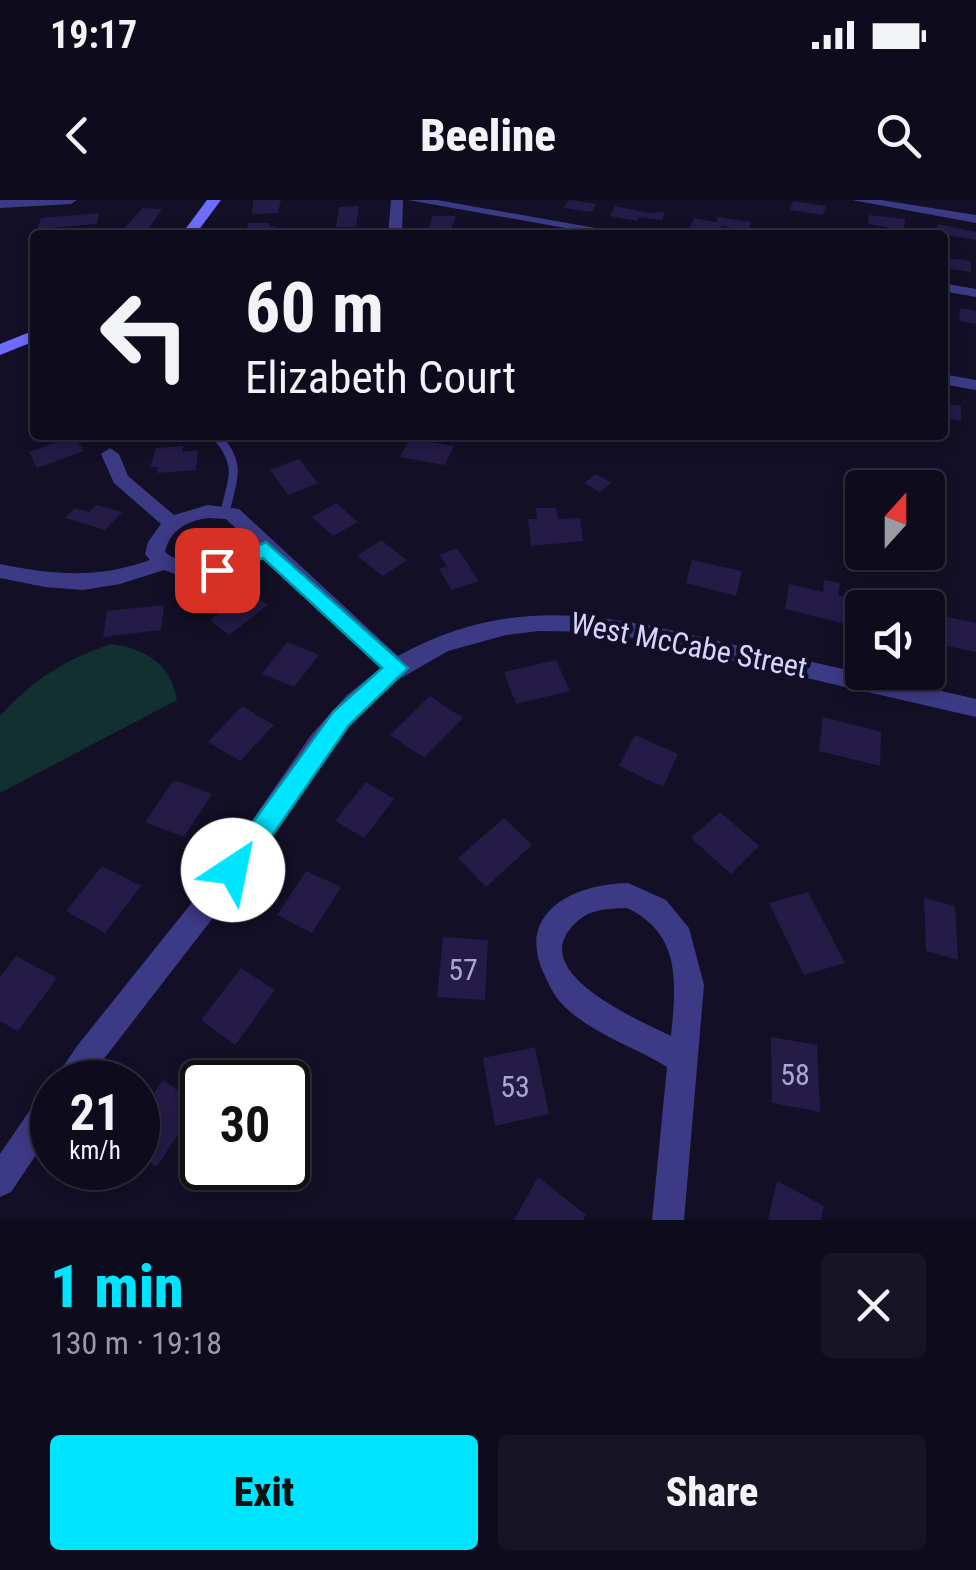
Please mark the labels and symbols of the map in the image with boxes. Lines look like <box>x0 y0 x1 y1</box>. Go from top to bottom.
north arrow <box>845 470 945 570</box>
pin <box>175 528 260 613</box>
street label: West McCabe Street <box>568 605 810 685</box>
position arrow <box>181 818 285 922</box>
house number: 57 <box>448 952 478 987</box>
house number: 58 <box>780 1057 810 1092</box>
speed limit sign: 30 <box>180 1060 310 1190</box>
house number: 53 <box>500 1069 530 1104</box>

